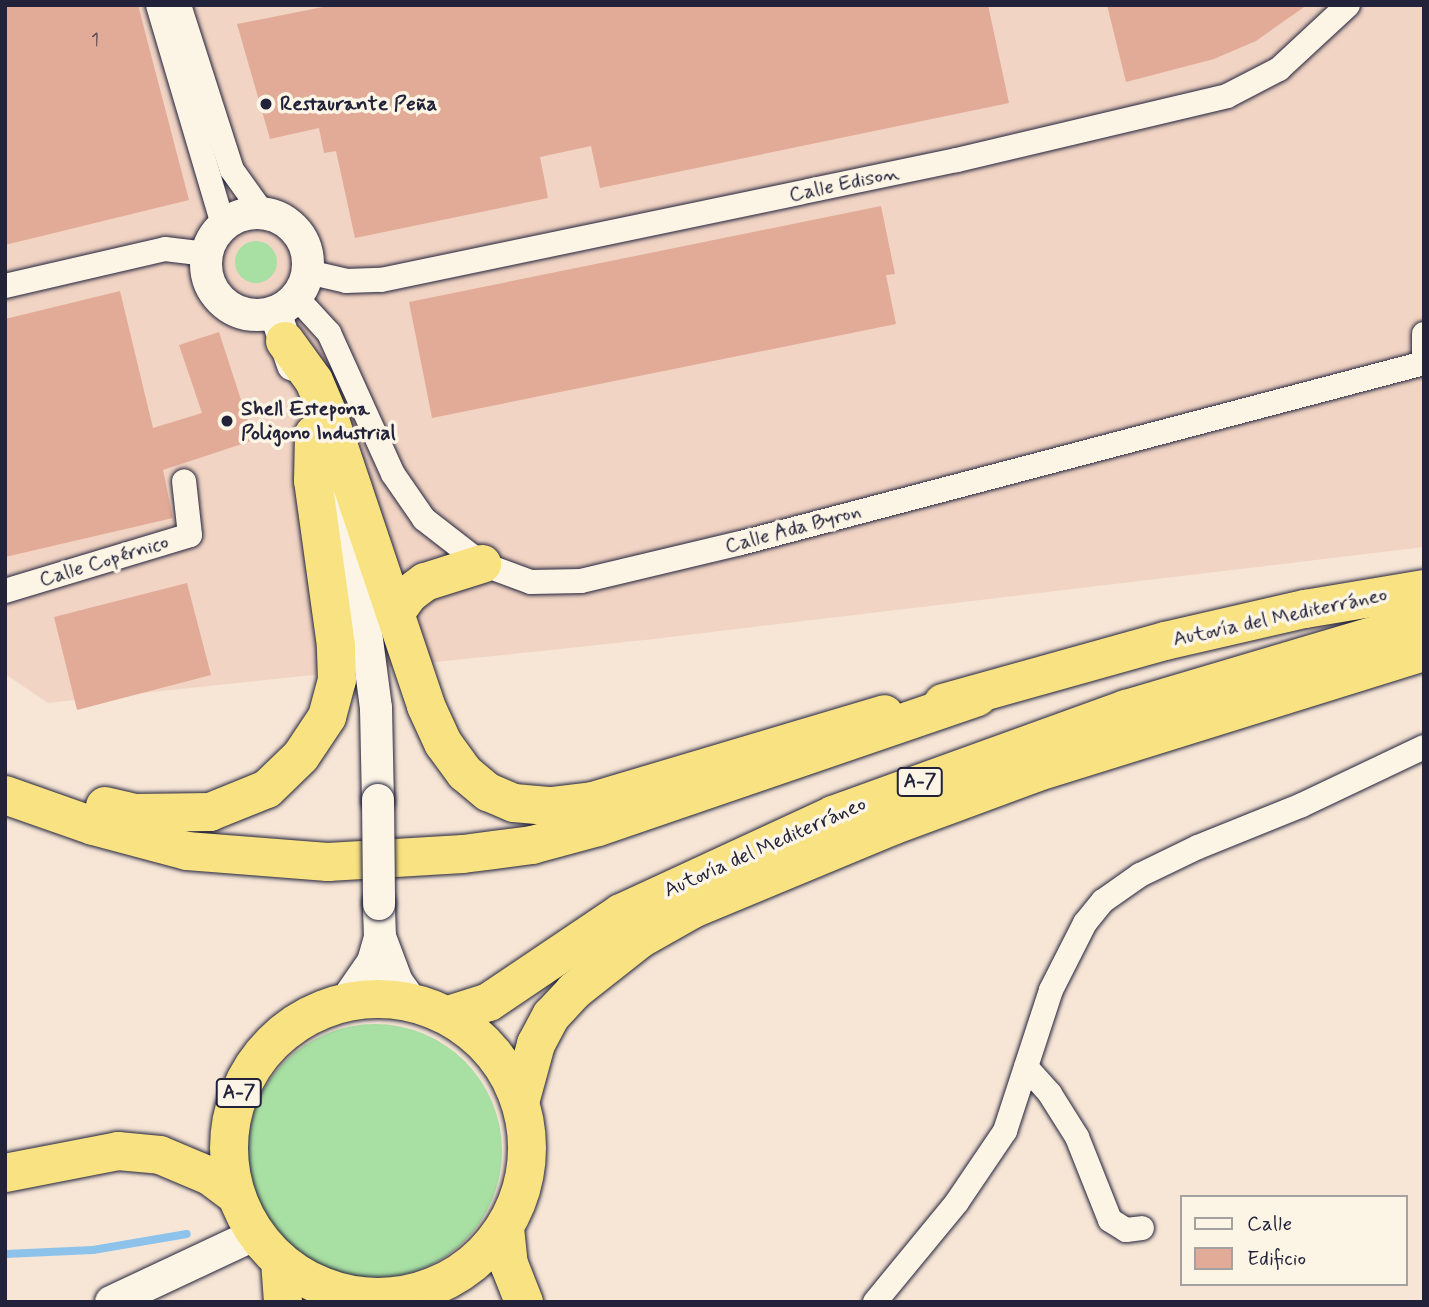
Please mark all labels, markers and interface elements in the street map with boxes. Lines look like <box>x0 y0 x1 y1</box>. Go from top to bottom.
house number: 1 <box>91 29 99 51</box>
place label: Restaurante Peña <box>280 91 436 117</box>
marker: Restaurante Peña <box>258 96 274 112</box>
street label: Calle Edison <box>787 160 901 208</box>
place label: Shell Estepona Poligono Industrial <box>241 396 398 446</box>
marker: Shell Estepona Poligono Industrial <box>219 413 235 429</box>
street label: Calle Ada Byron <box>721 499 865 559</box>
street label: Calle Copérnico <box>36 529 172 593</box>
street label: Autovía del Mediterráneo <box>1168 581 1392 653</box>
road number: A-7 <box>895 766 944 797</box>
street label: Autovía del Mediterráneo <box>658 790 872 904</box>
road number: A-7 <box>215 1078 264 1108</box>
legend <box>1180 1195 1408 1286</box>
text: Calle <box>1247 1210 1292 1238</box>
text: Edificio <box>1247 1245 1306 1273</box>

